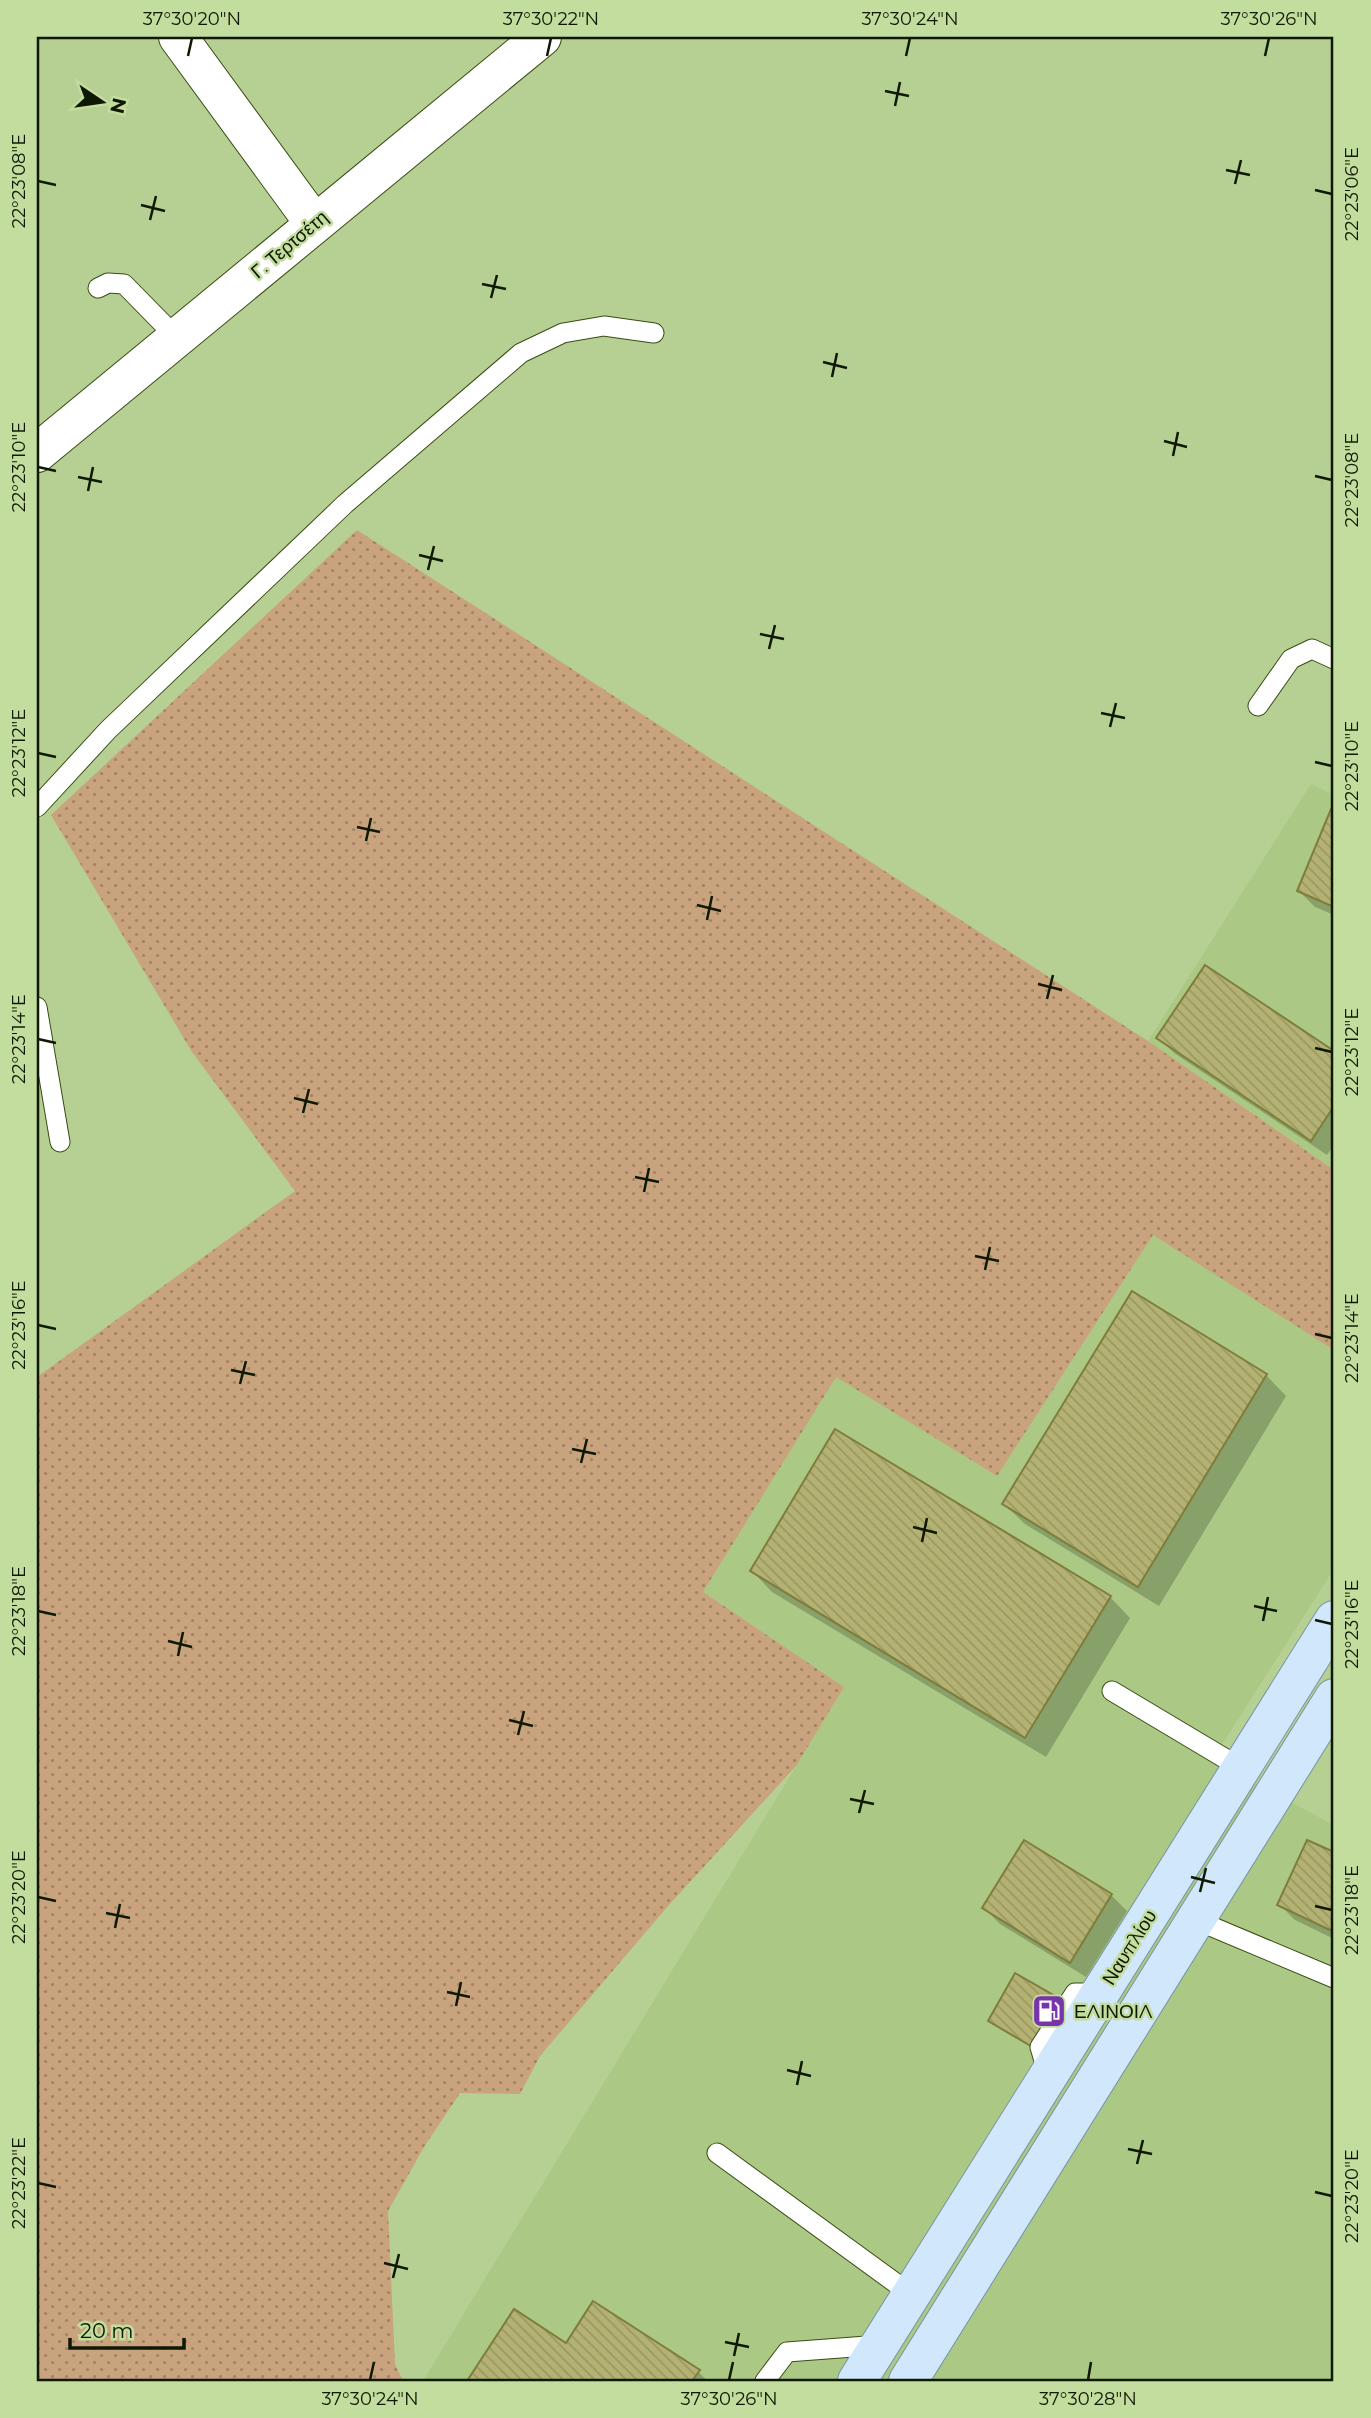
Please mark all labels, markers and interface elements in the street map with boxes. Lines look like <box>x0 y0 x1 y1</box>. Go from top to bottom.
text: 37°30'20"N <box>143 8 241 30</box>
text: 37°30'22"N <box>503 8 599 30</box>
text: 37°30'24"N <box>861 8 959 30</box>
text: 37°30'26"N <box>1220 8 1318 30</box>
north arrow <box>66 66 136 136</box>
text: N <box>105 96 131 116</box>
text: 22°23'08"E <box>8 134 30 228</box>
text: 22°23'06"E <box>1341 147 1363 241</box>
street label: Γ. Τερτσέτη <box>246 206 333 283</box>
text: 22°23'10"E <box>8 422 30 512</box>
text: 22°23'08"E <box>1341 433 1363 527</box>
text: 22°23'12"E <box>8 709 30 797</box>
text: 22°23'10"E <box>1341 721 1363 811</box>
text: 22°23'14"E <box>8 994 30 1084</box>
text: 22°23'12"E <box>1341 1008 1363 1096</box>
text: 22°23'16"E <box>8 1280 30 1370</box>
text: 22°23'14"E <box>1341 1293 1363 1383</box>
text: 22°23'18"E <box>8 1566 30 1656</box>
text: 22°23'16"E <box>1341 1579 1363 1669</box>
text: 22°23'20"E <box>8 1850 30 1944</box>
text: 22°23'18"E <box>1341 1865 1363 1955</box>
street label: Ναυπλίου <box>1097 1905 1162 1989</box>
fuel station icon: ΕΛΙΝΟΙΛ <box>1030 1992 1068 2030</box>
place label: ΕΛΙΝΟΙΛ <box>1074 2000 1153 2023</box>
text: 22°23'22"E <box>8 2137 30 2229</box>
text: 22°23'20"E <box>1341 2149 1363 2243</box>
scale bar <box>70 2306 184 2350</box>
text: 20 m <box>80 2318 134 2343</box>
text: 37°30'24"N <box>321 2388 419 2410</box>
text: 37°30'26"N <box>680 2388 778 2410</box>
text: 37°30'28"N <box>1039 2388 1137 2410</box>

